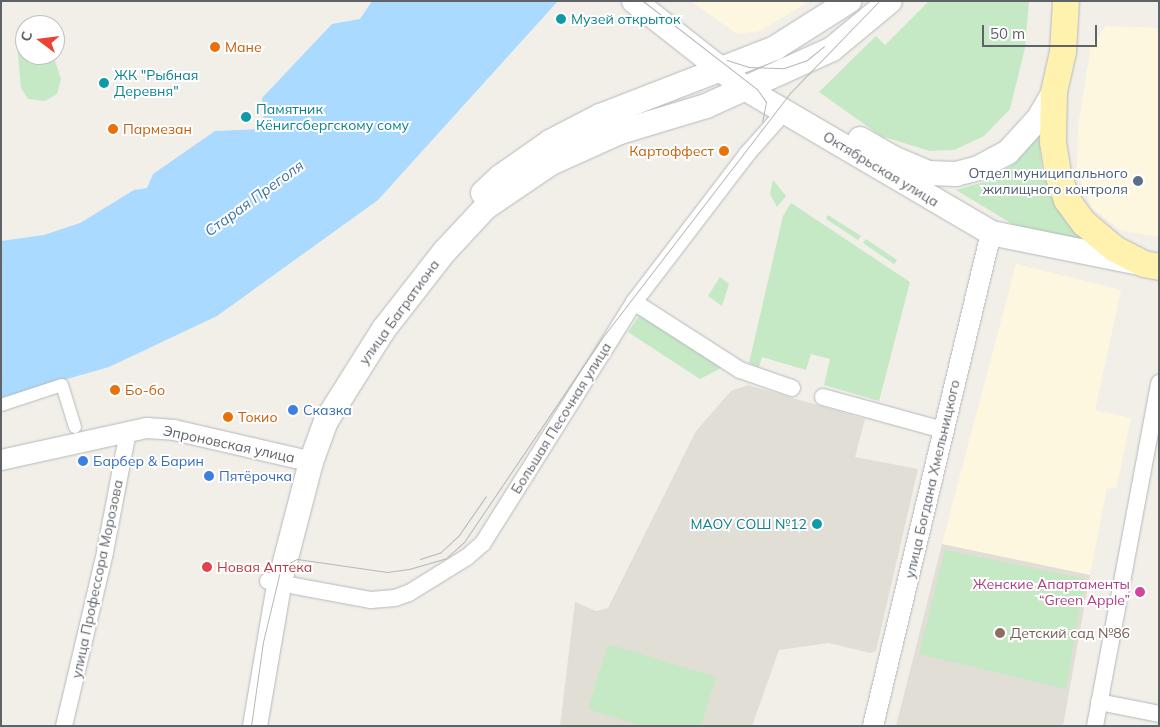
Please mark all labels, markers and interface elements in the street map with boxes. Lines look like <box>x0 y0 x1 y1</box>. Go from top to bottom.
place label: Музей открыток <box>571 11 680 27</box>
marker: Музей открыток <box>555 13 567 25</box>
north arrow <box>15 15 65 65</box>
scale bar <box>985 15 1100 47</box>
text: 50 m <box>990 24 1025 43</box>
text: С <box>17 29 36 43</box>
place label: Мане <box>225 39 262 55</box>
marker: Мане <box>209 41 221 53</box>
place label: ЖК "Рыбная Деревня" <box>114 67 198 100</box>
marker: ЖК "Рыбная Деревня" <box>98 77 110 89</box>
place label: Памятник Кёнигсбергскому сому <box>256 101 409 134</box>
marker: Памятник Кёнигсбергскому сому <box>240 111 252 123</box>
place label: Пармезан <box>123 121 192 137</box>
marker: Пармезан <box>107 123 119 135</box>
street label: Октябрьская улица <box>820 128 942 210</box>
place label: Картоффест <box>629 143 714 159</box>
marker: Картоффест <box>718 145 730 157</box>
water label: Старая Преголя <box>201 156 307 240</box>
place label: Отдел муниципального жилищного контроля <box>969 165 1128 198</box>
marker: Отдел муниципального жилищного контроля <box>1132 175 1144 187</box>
street label: улица Багратиона <box>355 256 443 368</box>
street label: Большая Песочная улица <box>507 339 615 497</box>
street label: улица Богдана Хмельницкого <box>901 378 963 580</box>
place label: Бо-бо <box>125 382 165 398</box>
marker: Бо-бо <box>109 384 121 396</box>
place label: Сказка <box>303 402 352 418</box>
marker: Сказка <box>287 404 299 416</box>
place label: Токио <box>238 409 278 425</box>
marker: Токио <box>222 411 234 423</box>
street label: Эпроновская улица <box>162 422 296 466</box>
place label: Барбер & Барин <box>93 453 204 469</box>
marker: Барбер & Барин <box>77 455 89 467</box>
place label: Пятёрочка <box>219 468 292 484</box>
marker: Пятёрочка <box>203 470 215 482</box>
street label: улица Профессора Морозова <box>68 478 126 680</box>
place label: МАОУ СОШ №12 <box>691 516 807 532</box>
marker: МАОУ СОШ №12 <box>811 518 823 530</box>
place label: Новая Аптека <box>217 559 312 575</box>
marker: Новая Аптека <box>201 561 213 573</box>
place label: Женские Апартаменты “Green Apple” <box>973 576 1130 608</box>
marker: Женские Апартаменты “Green Apple” <box>1134 586 1146 598</box>
place label: Детский сад №86 <box>1010 625 1130 641</box>
marker: Детский сад №86 <box>994 627 1006 639</box>

